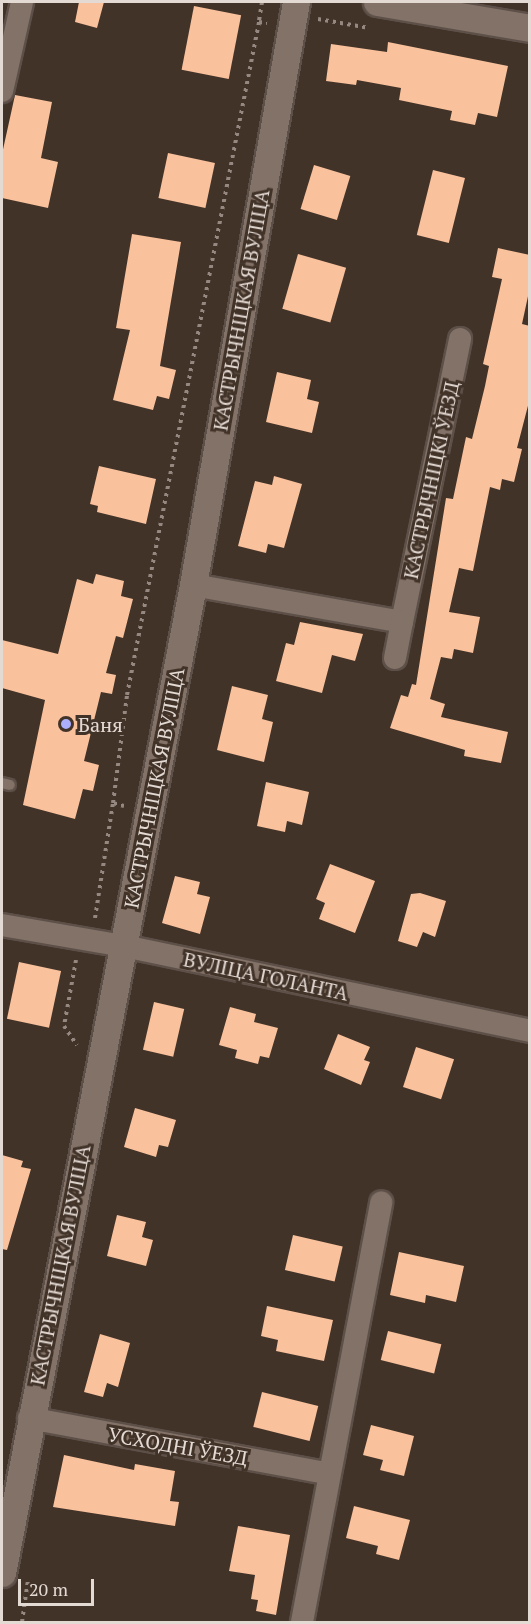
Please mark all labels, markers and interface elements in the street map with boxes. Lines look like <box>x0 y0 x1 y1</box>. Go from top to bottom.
street label: КАСТРЫЧНІЦКАЯ ВУЛІЦА <box>208 188 274 432</box>
street label: КАСТРЫЧНІЦКІ ЎЕЗД <box>398 379 464 581</box>
street label: КАСТРЫЧНІЦКАЯ ВУЛІЦА <box>119 666 189 910</box>
place label: Баня <box>78 712 123 736</box>
marker: Баня <box>59 717 73 731</box>
street label: ВУЛІЦА ГОЛАНТА <box>181 947 351 1005</box>
street label: КАСТРЫЧНІЦКАЯ ВУЛІЦА <box>25 1143 95 1387</box>
street label: УСХОДНІ ЎЕЗД <box>106 1422 250 1470</box>
scale bar <box>21 1567 98 1605</box>
text: 20 m <box>29 1577 68 1601</box>

